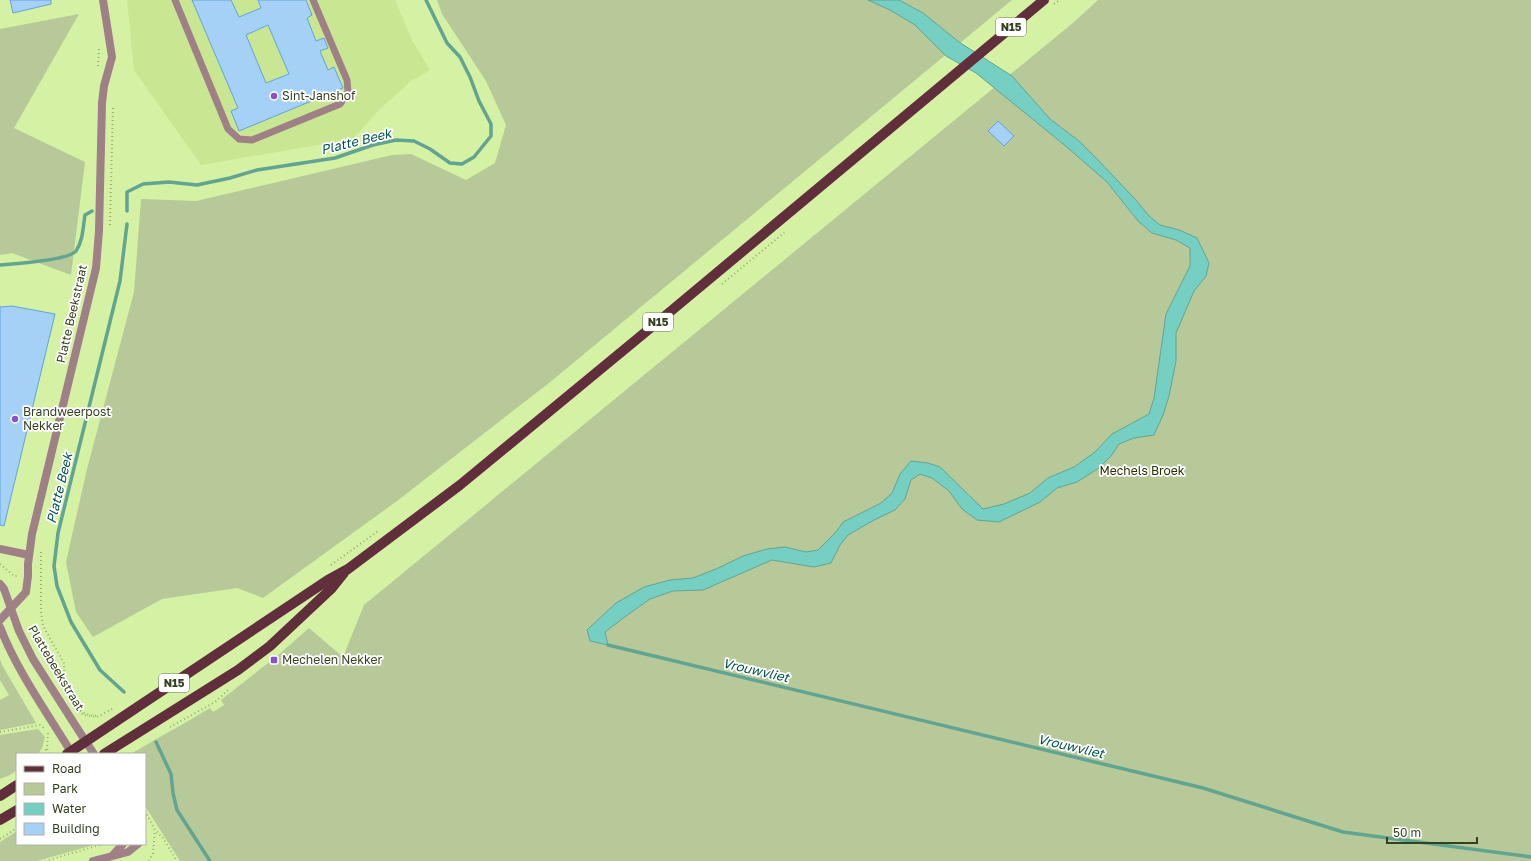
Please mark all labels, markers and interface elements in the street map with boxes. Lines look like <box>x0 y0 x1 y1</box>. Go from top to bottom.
road number: N15 <box>996 18 1026 36</box>
place label: Sint-Janshof <box>282 88 356 103</box>
marker: Sint-Janshof <box>269 91 279 101</box>
water label: Platte Beek <box>319 124 395 157</box>
street label: Platte Beekstraat <box>53 263 90 365</box>
road number: N15 <box>643 313 673 331</box>
place label: Brandweerpost Nekker <box>23 404 111 433</box>
marker: Brandweerpost Nekker <box>10 414 20 424</box>
water label: Platte Beek <box>43 449 76 525</box>
park label: Mechels Broek <box>1100 463 1185 478</box>
street label: Plattebeekstraat <box>25 622 88 713</box>
place label: Mechelen Nekker <box>282 652 383 667</box>
marker: Mechelen Nekker <box>269 655 279 665</box>
water label: Vrouwvliet <box>721 655 792 686</box>
road number: N15 <box>159 674 189 692</box>
water label: Vrouwvliet <box>1036 731 1107 762</box>
legend <box>16 753 146 845</box>
text: Road <box>52 761 81 776</box>
text: Park <box>52 781 78 796</box>
text: Water <box>52 801 86 816</box>
scale bar <box>1387 819 1477 845</box>
text: Building <box>52 821 100 836</box>
text: 50 m <box>1393 825 1421 840</box>

